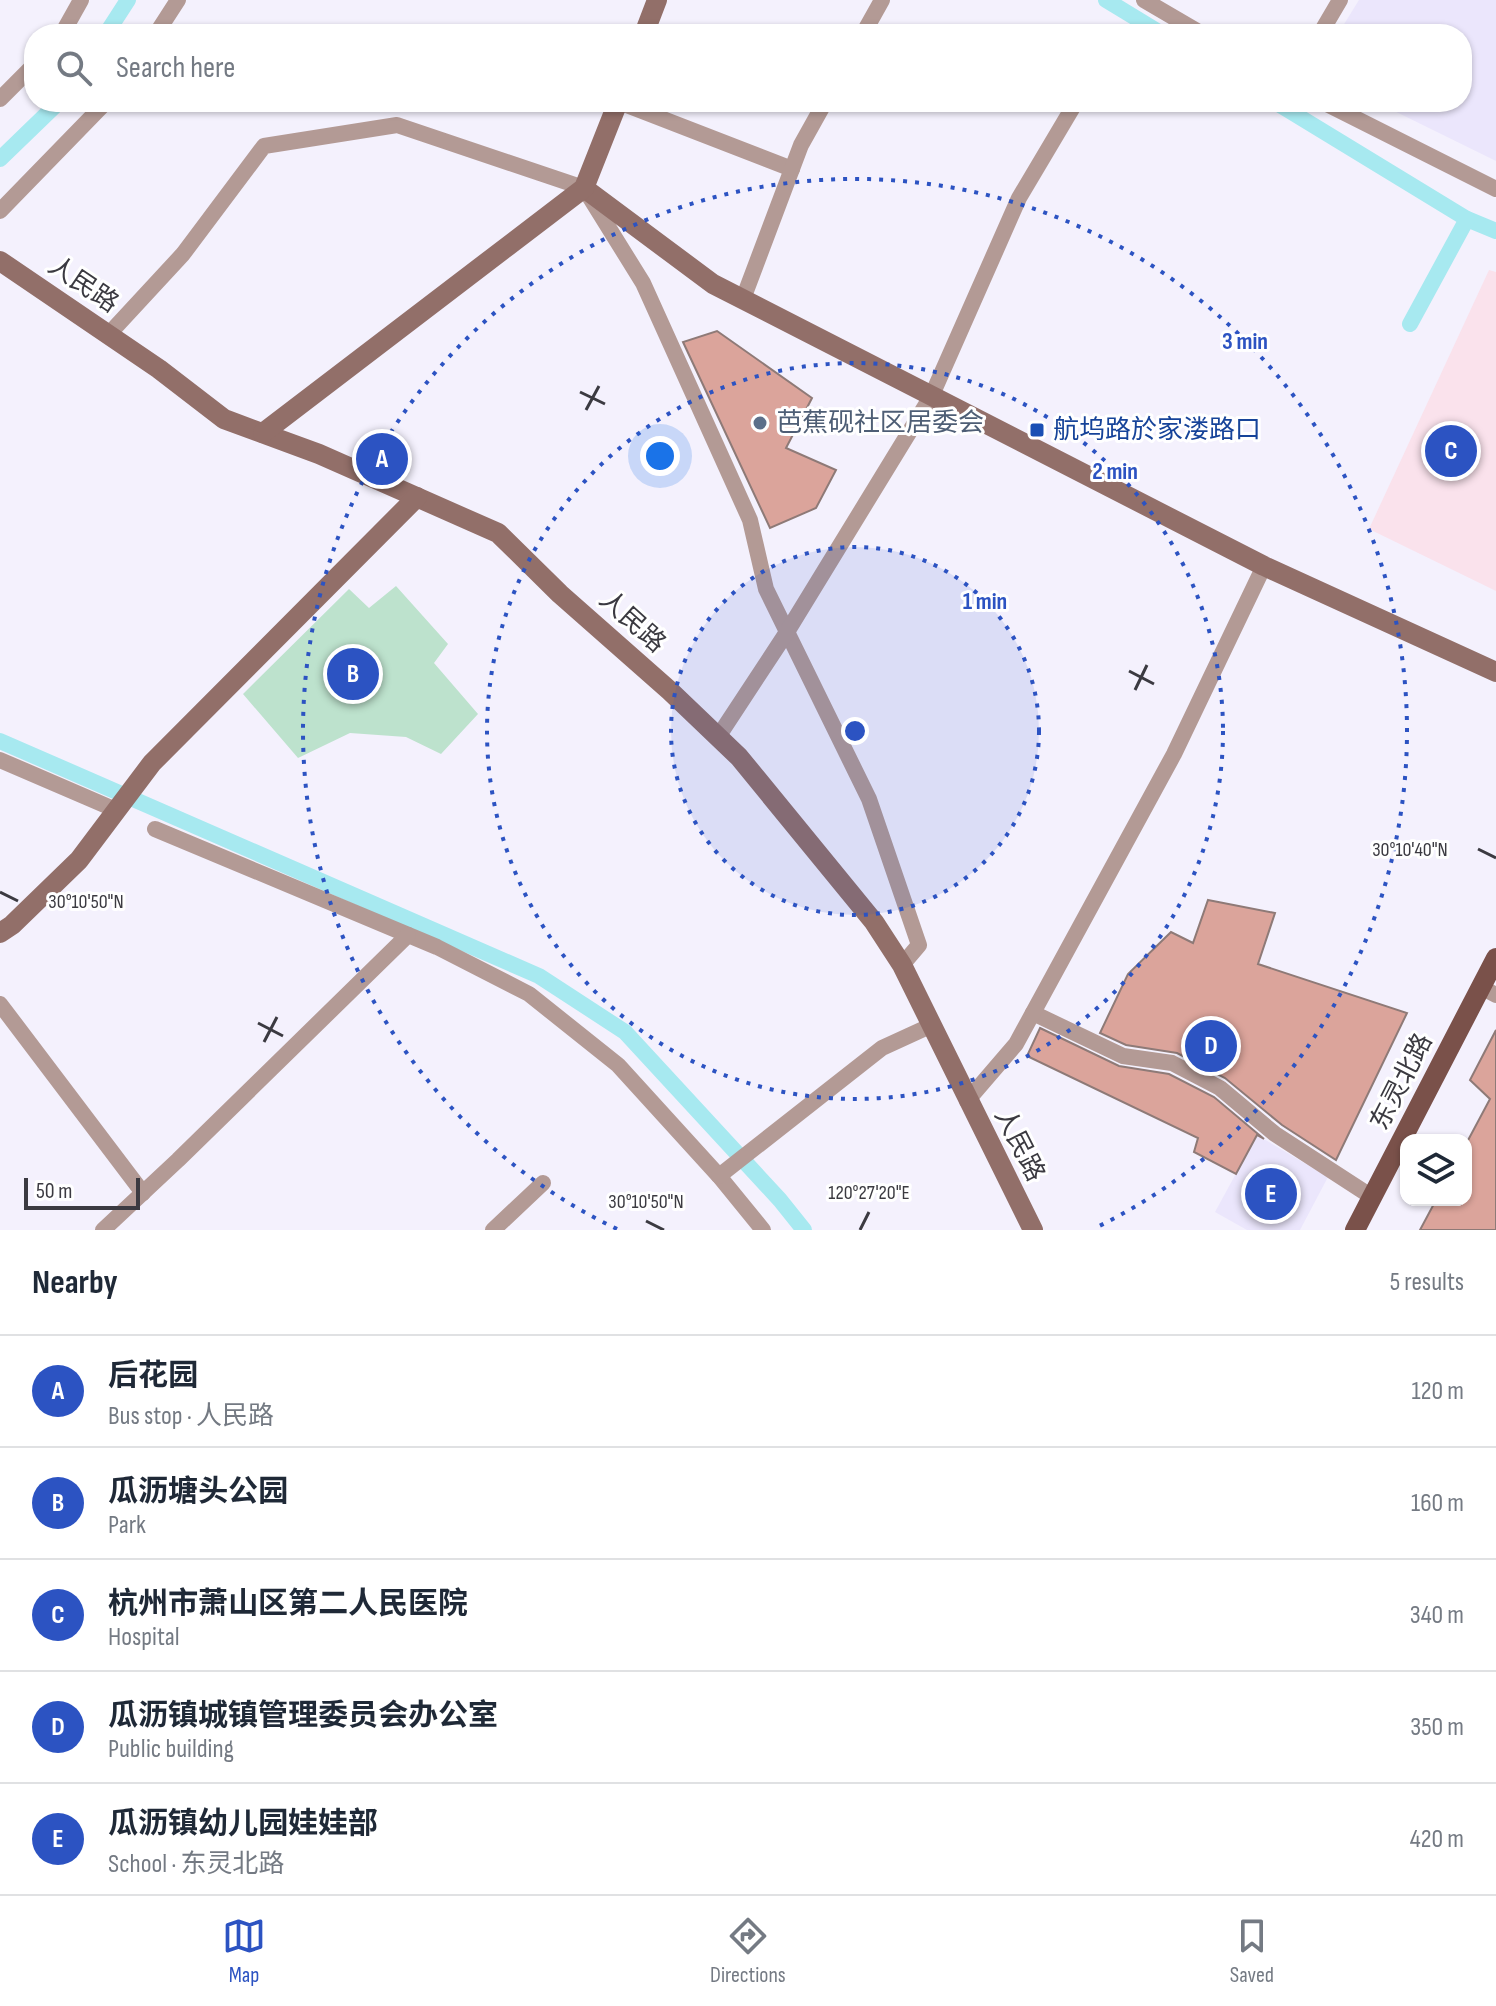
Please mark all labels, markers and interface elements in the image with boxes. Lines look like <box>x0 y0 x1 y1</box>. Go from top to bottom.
search box <box>24 24 1472 112</box>
icon: search <box>52 46 96 90</box>
text: Search here <box>116 50 235 86</box>
street label: 人民路 <box>42 250 124 320</box>
text: 3 min <box>1222 327 1268 356</box>
place label: 芭蕉砚社区居委会 <box>776 408 984 439</box>
marker: 芭蕉砚社区居委会 <box>751 414 769 432</box>
place label: 航坞路於家溇路口 <box>1053 415 1261 446</box>
marker: 航坞路於家溇路口 <box>1028 421 1046 439</box>
pin: C <box>1425 421 1477 481</box>
pin: A <box>356 429 408 489</box>
your location <box>640 436 680 476</box>
text: 2 min <box>1092 457 1138 486</box>
street label: 人民路 <box>593 584 671 660</box>
text: 1 min <box>963 587 1007 616</box>
pin: B <box>327 644 379 704</box>
centre of rings <box>841 717 869 745</box>
text: 30°10'40"N <box>1372 838 1448 862</box>
text: 30°10'50"N <box>48 890 124 914</box>
pin: D <box>1185 1016 1237 1076</box>
street label: 东灵北路 <box>1365 1029 1439 1135</box>
street label: 人民路 <box>987 1103 1051 1187</box>
map controls <box>1400 1134 1472 1206</box>
button: layers <box>1400 1134 1472 1206</box>
pin: E <box>1245 1164 1297 1224</box>
scale bar <box>24 1174 140 1210</box>
text: 50 m <box>36 1178 72 1205</box>
text: 120°27'20"E <box>828 1181 910 1205</box>
text: 30°10'50"N <box>608 1190 684 1214</box>
text: Nearby <box>32 1262 118 1303</box>
text: 5 results <box>1390 1267 1464 1298</box>
text: 后花园 <box>108 1358 198 1394</box>
text: A <box>52 1376 64 1407</box>
text: 120 m <box>1411 1376 1464 1407</box>
text: Bus stop · 人民路 <box>108 1401 274 1432</box>
text: 瓜沥塘头公园 <box>108 1474 288 1510</box>
text: B <box>52 1488 64 1519</box>
text: 160 m <box>1411 1488 1464 1519</box>
text: Park <box>108 1510 146 1541</box>
text: 杭州市萧山区第二人民医院 <box>108 1586 468 1622</box>
text: C <box>51 1600 65 1631</box>
text: 340 m <box>1410 1600 1464 1631</box>
text: Hospital <box>108 1622 180 1653</box>
text: 瓜沥镇城镇管理委员会办公室 <box>108 1698 498 1734</box>
text: D <box>51 1712 65 1743</box>
text: 350 m <box>1410 1712 1464 1743</box>
text: Public building <box>108 1734 234 1765</box>
text: 瓜沥镇幼儿园娃娃部 <box>108 1806 378 1842</box>
text: E <box>52 1824 64 1855</box>
text: 420 m <box>1410 1824 1464 1855</box>
text: School · 东灵北路 <box>108 1849 285 1880</box>
tab: Map <box>222 1914 266 1989</box>
tab: Directions <box>710 1914 786 1989</box>
tab: Saved <box>1230 1914 1274 1989</box>

